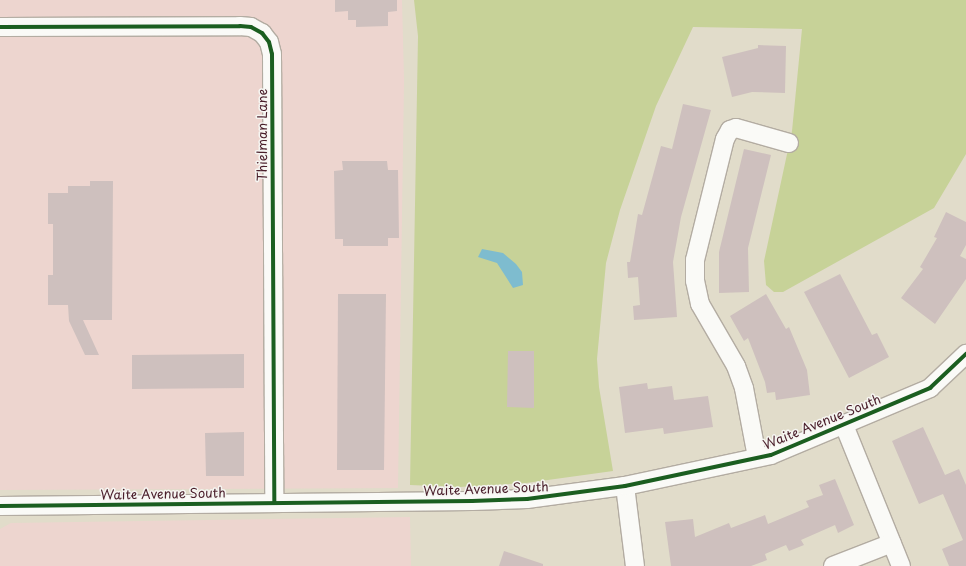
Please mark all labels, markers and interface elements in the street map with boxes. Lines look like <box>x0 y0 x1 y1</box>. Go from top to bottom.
street label: Thielman Lane <box>254 89 270 181</box>
street label: Waite Avenue South <box>761 391 883 453</box>
street label: Waite Avenue South <box>423 479 549 499</box>
street label: Waite Avenue South <box>100 485 226 503</box>

